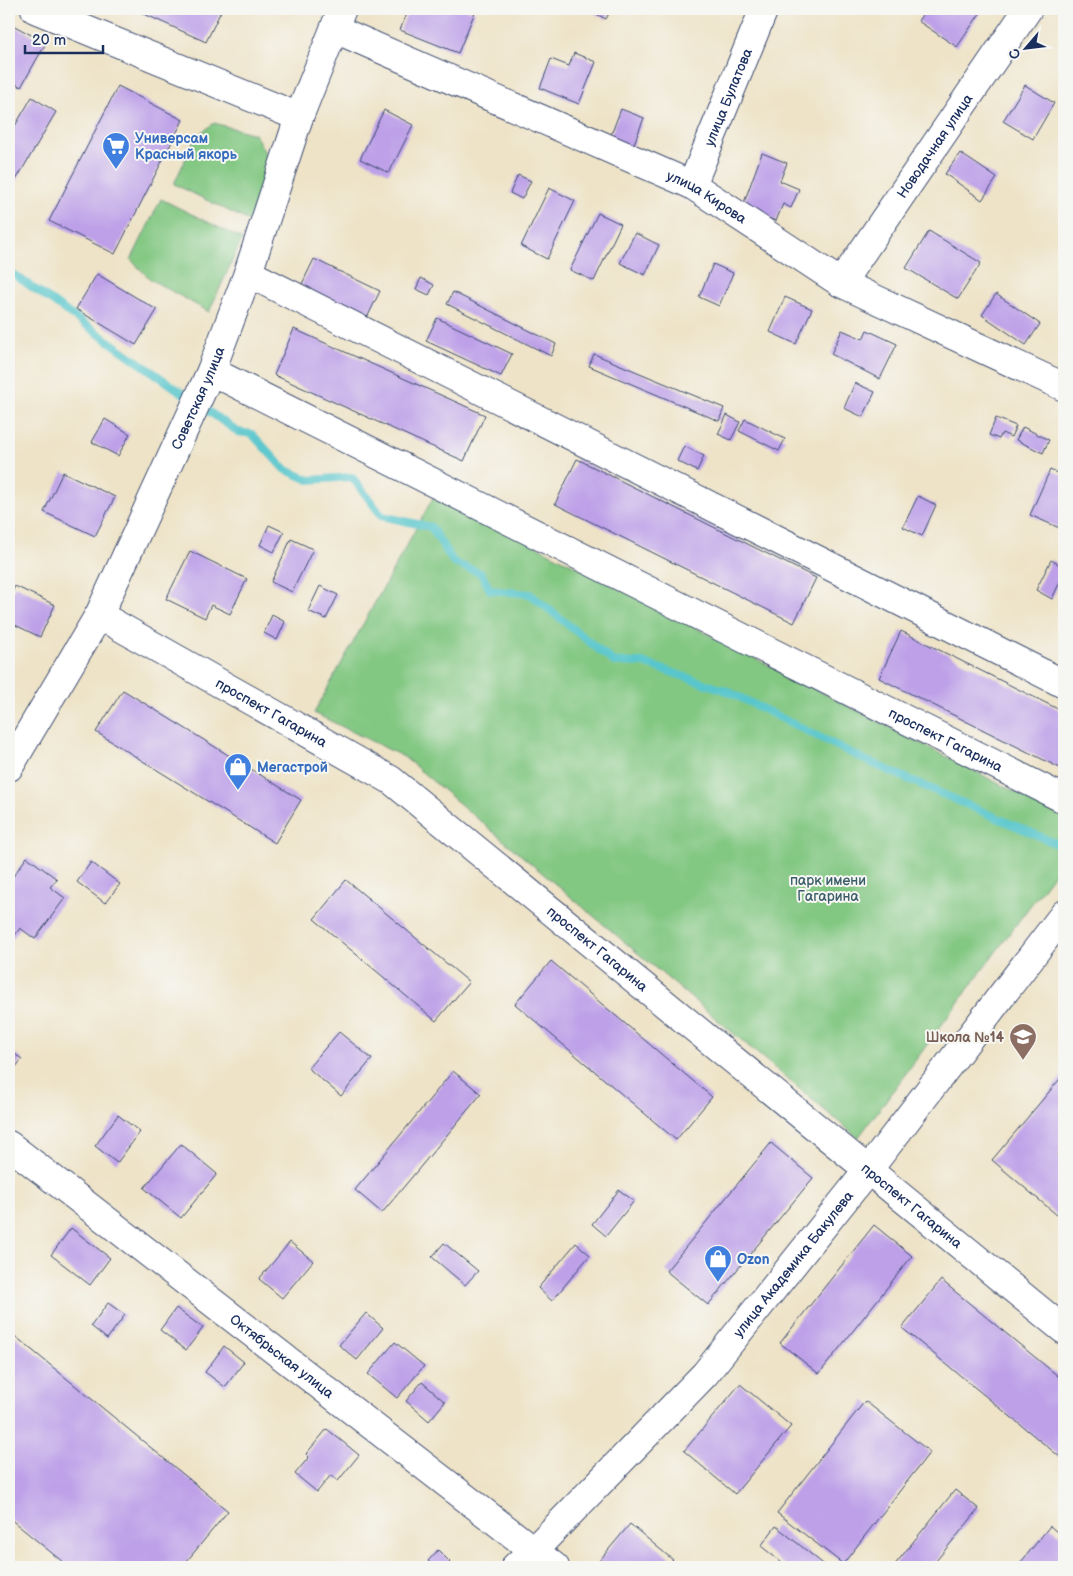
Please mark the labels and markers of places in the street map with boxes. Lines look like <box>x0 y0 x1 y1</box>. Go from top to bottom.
place label: Универсам Красный якорь <box>135 130 238 163</box>
supermarket icon: Универсам Красный якорь <box>101 131 131 170</box>
shop icon: Мегастрой <box>223 752 253 791</box>
place label: Мегастрой <box>257 759 328 776</box>
school or university icon: Школа №14 <box>1008 1022 1038 1061</box>
place label: Школа №14 <box>926 1029 1005 1046</box>
shop icon: Ozon <box>703 1244 733 1283</box>
place label: Ozon <box>737 1251 770 1268</box>

